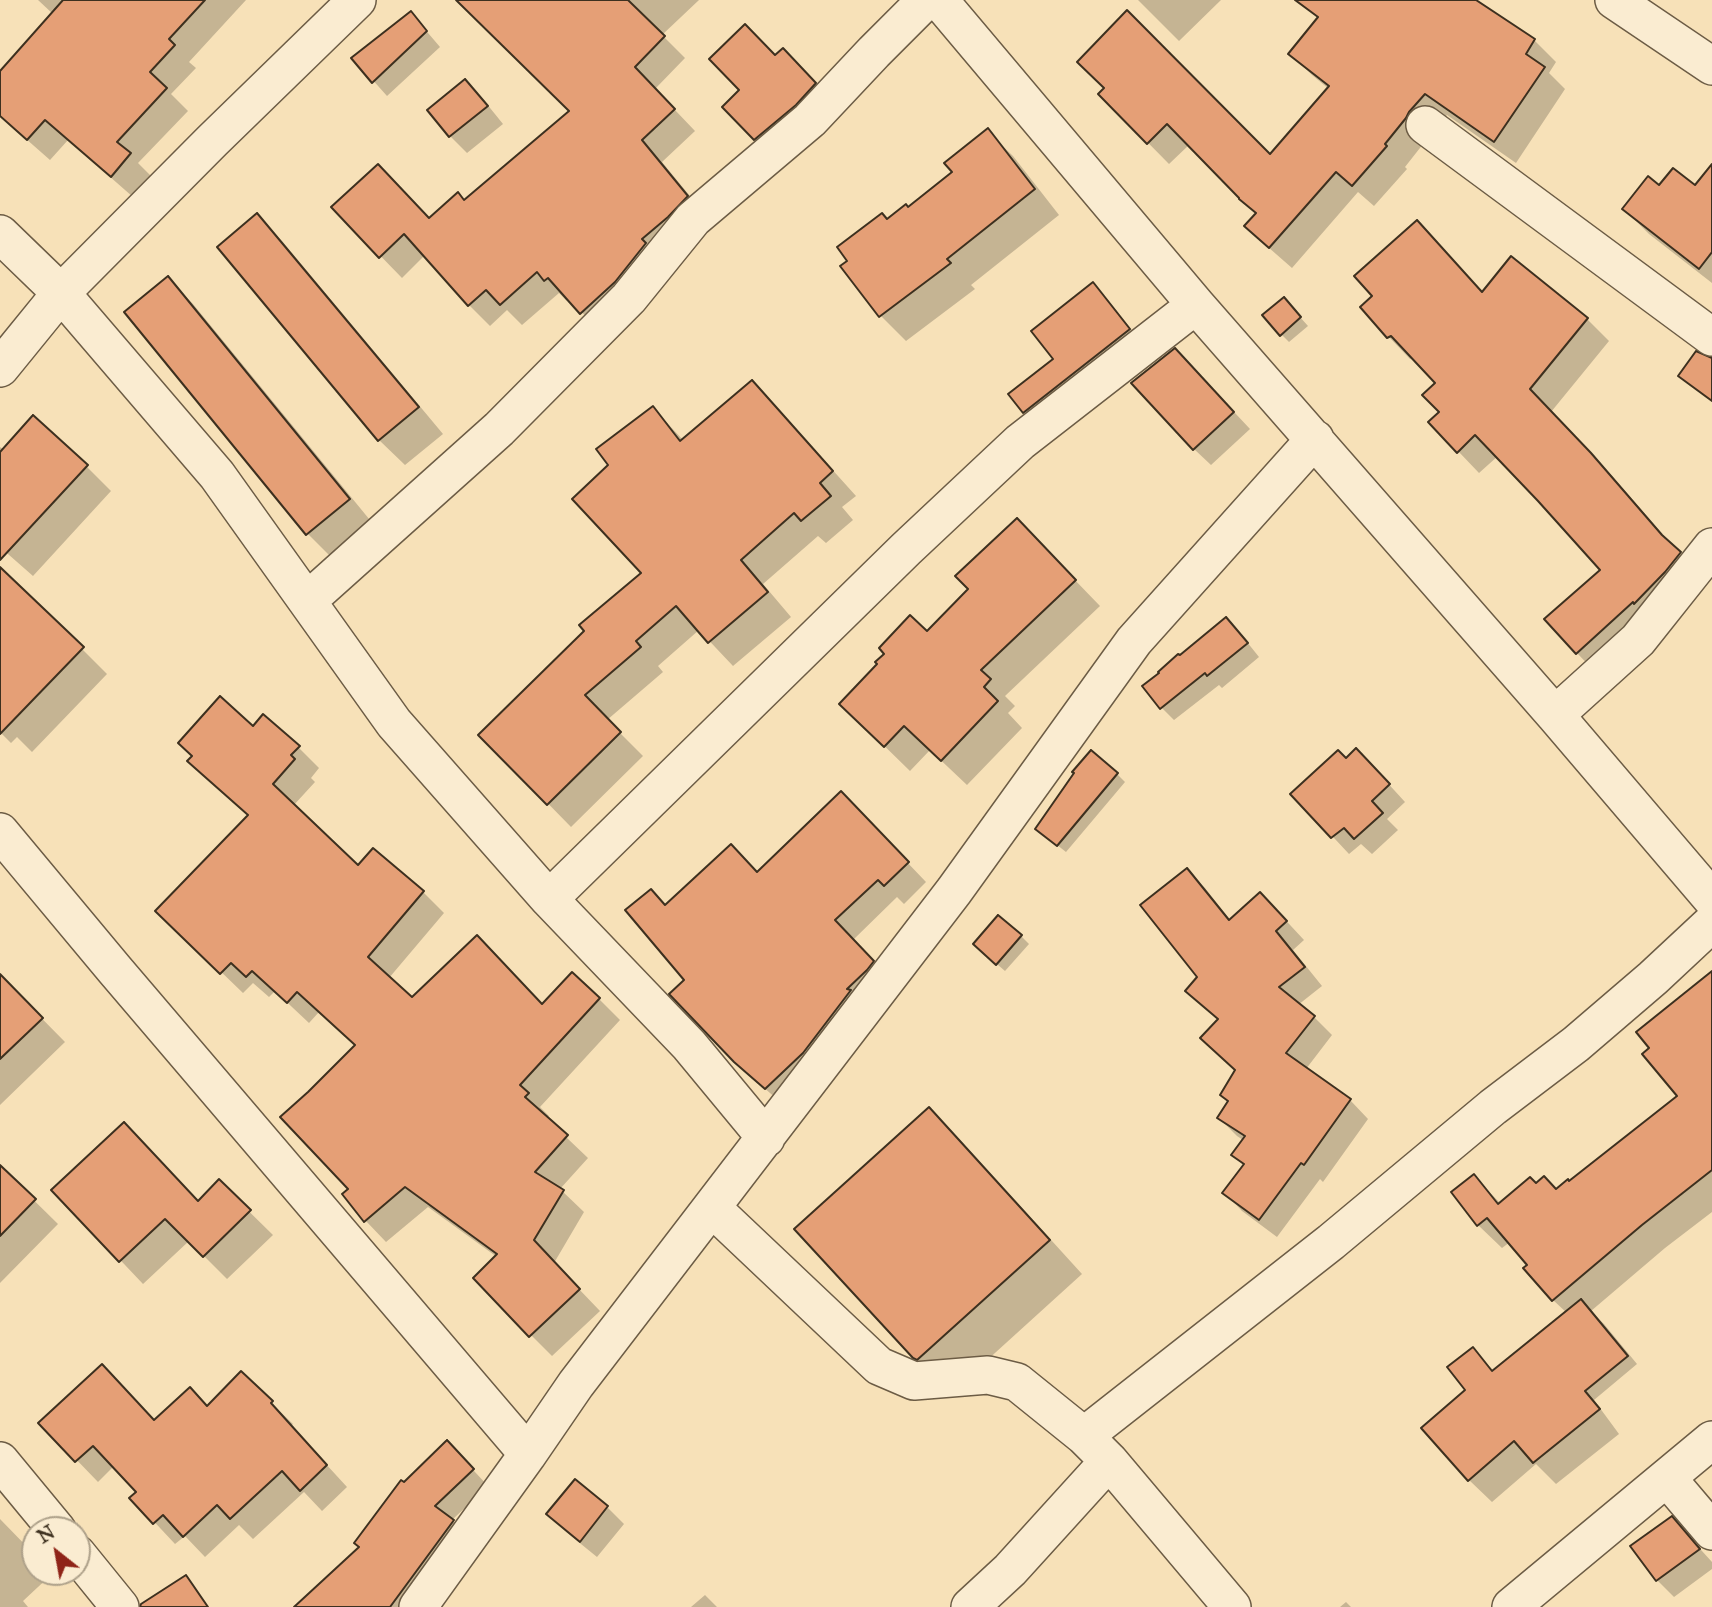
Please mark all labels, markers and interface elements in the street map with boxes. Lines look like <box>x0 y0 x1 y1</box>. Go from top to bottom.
north arrow <box>21 1516 91 1586</box>
text: N <box>33 1520 59 1548</box>

